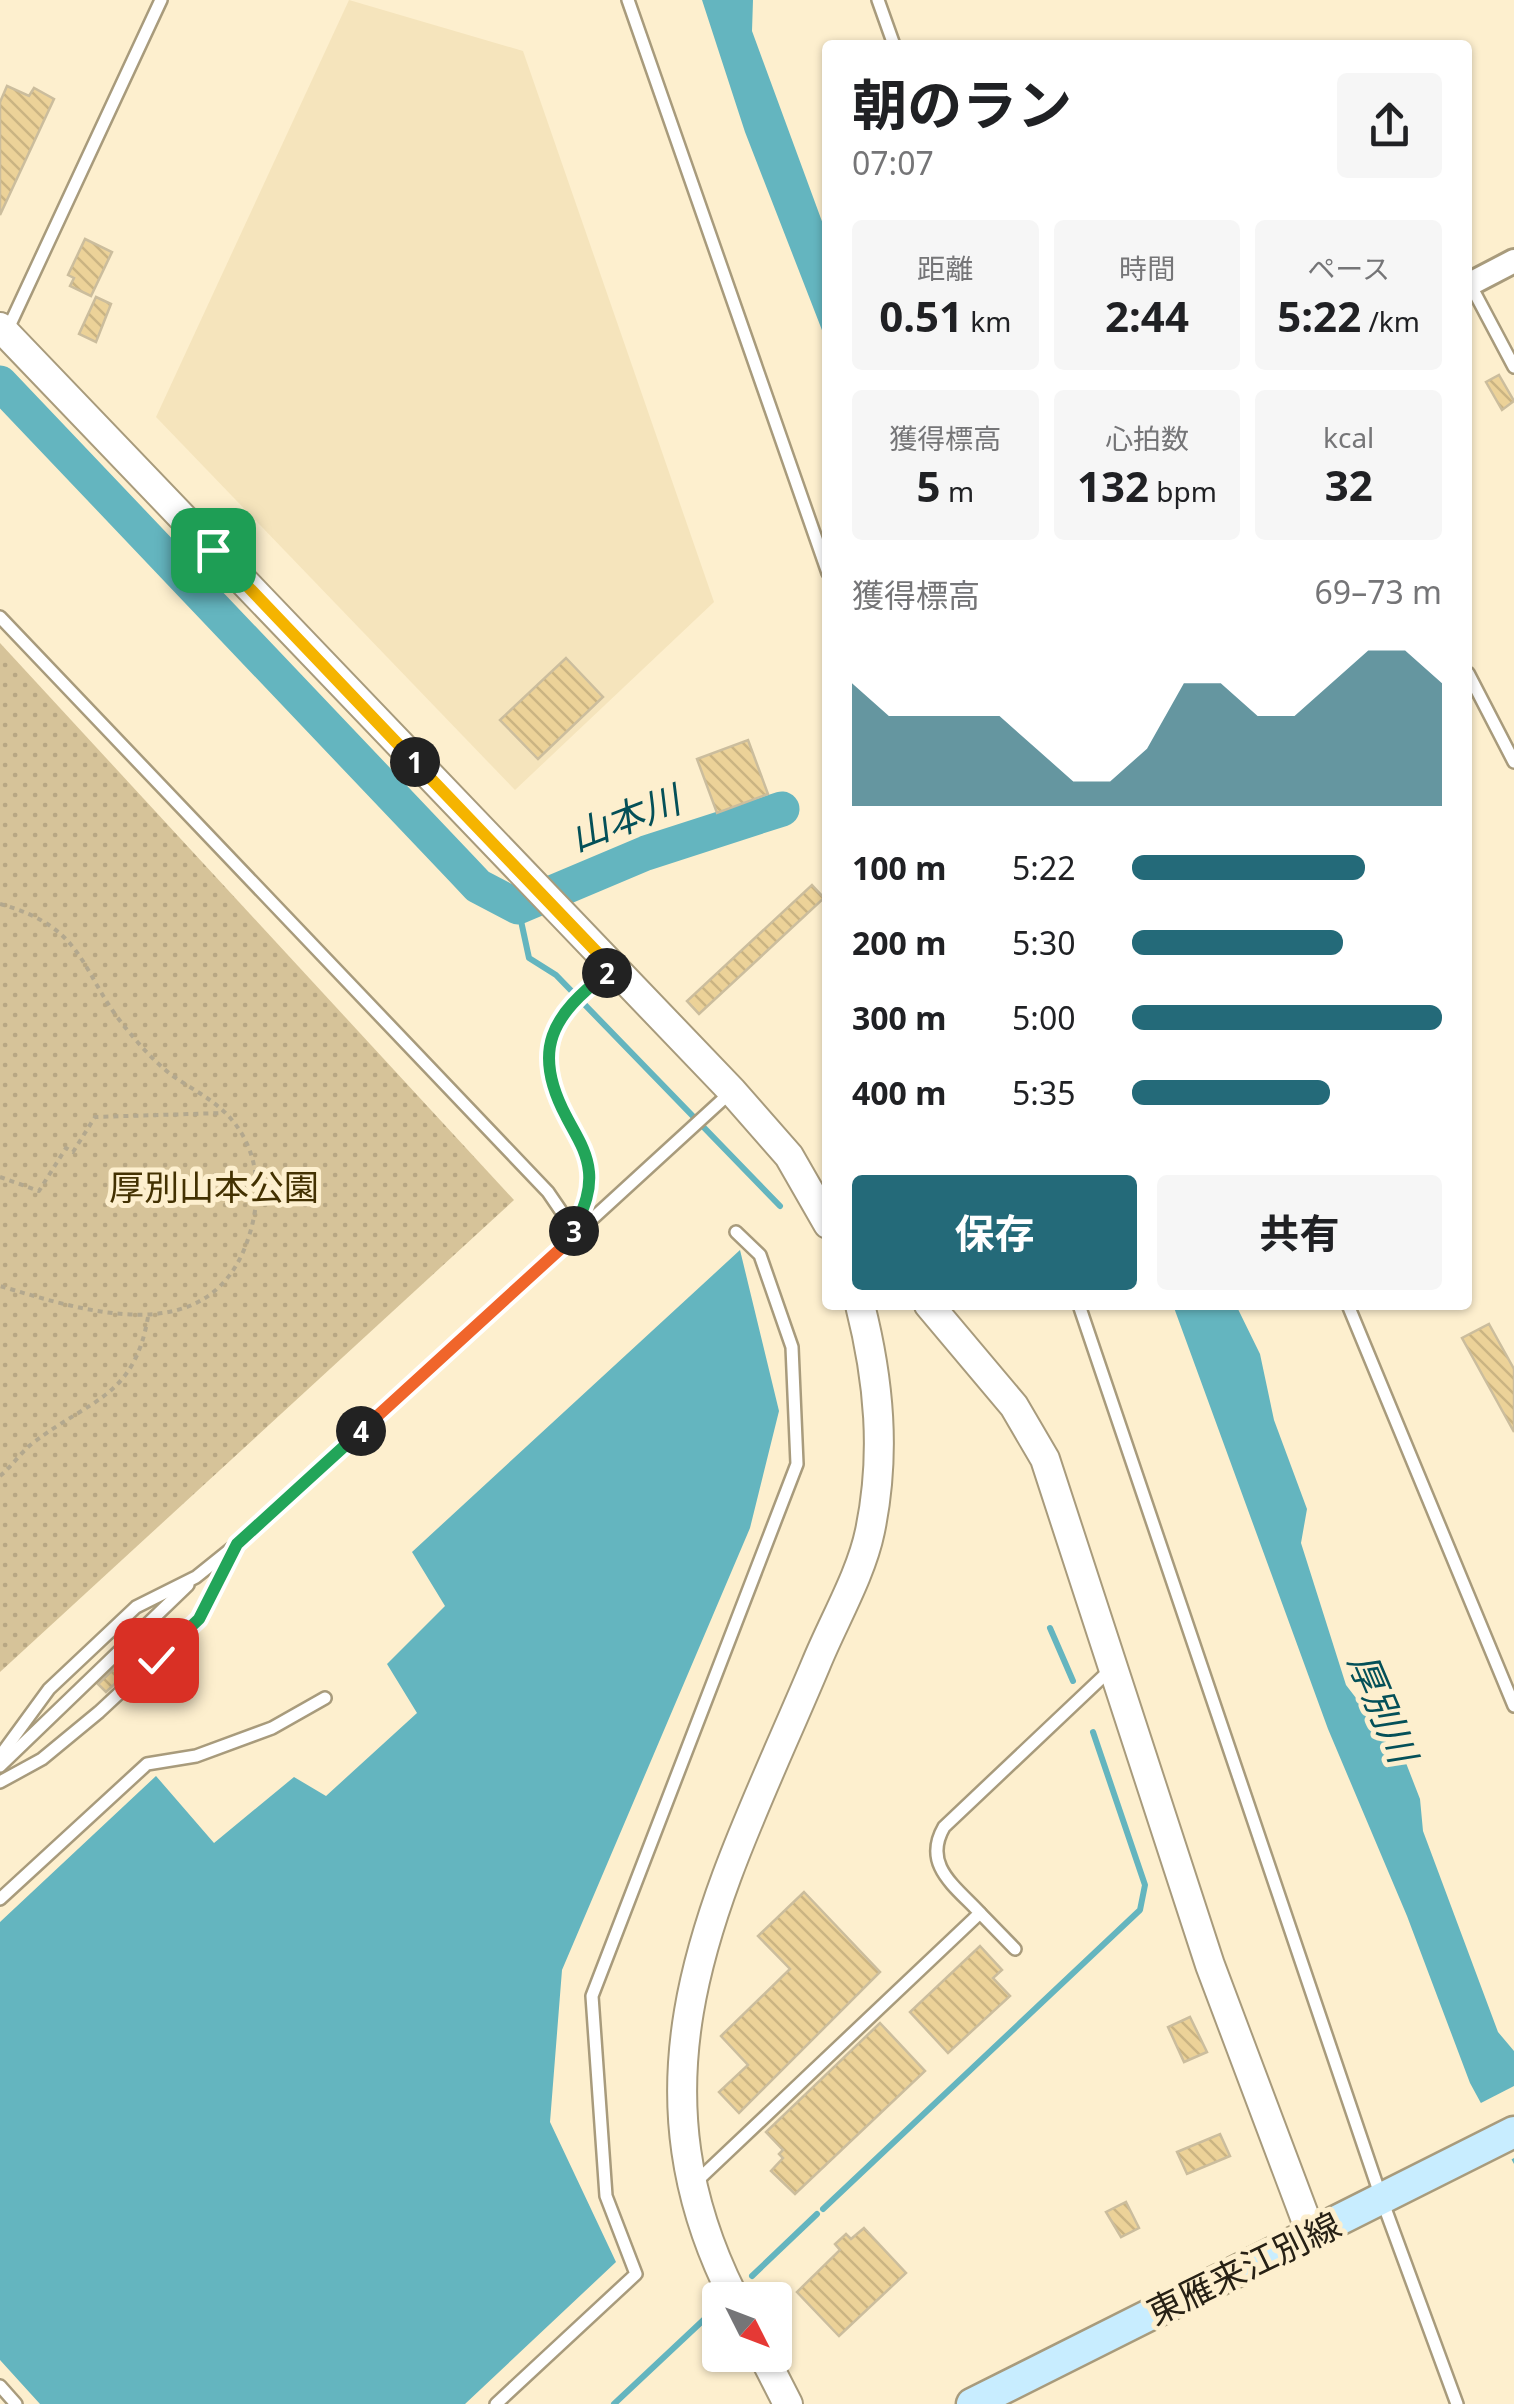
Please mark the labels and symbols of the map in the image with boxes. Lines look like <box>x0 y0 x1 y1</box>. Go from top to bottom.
pin <box>171 508 256 593</box>
pin: 1 <box>390 737 440 787</box>
water label: 山本川 <box>562 771 691 862</box>
pin: 2 <box>582 948 632 998</box>
park label: 厚別山本公園 <box>109 1163 319 1210</box>
pin: 3 <box>549 1206 599 1256</box>
pin: 4 <box>336 1406 386 1456</box>
pin <box>114 1618 199 1703</box>
water label: 厚別川 <box>1338 1645 1432 1774</box>
street label: 東雁来江別線 <box>1139 2200 1348 2335</box>
north arrow <box>702 2282 792 2372</box>

